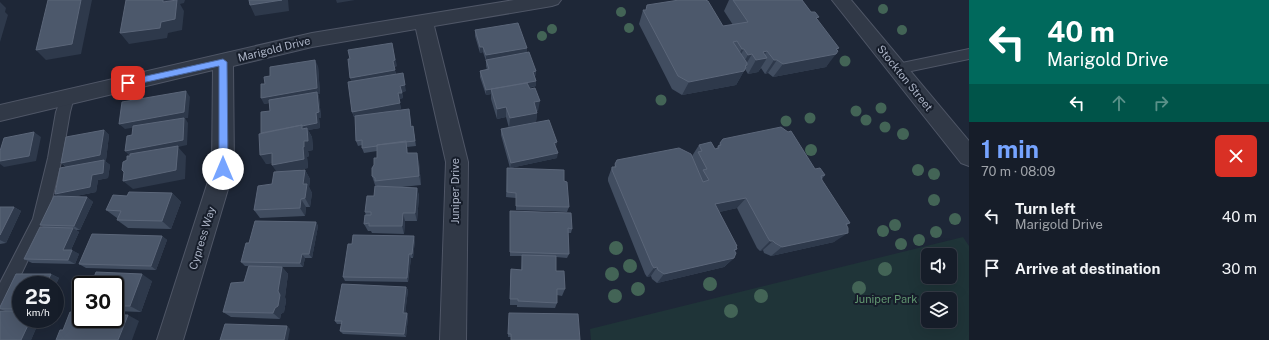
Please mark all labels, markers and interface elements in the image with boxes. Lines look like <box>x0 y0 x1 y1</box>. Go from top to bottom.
text: 40 m <box>1047 15 1115 48</box>
icon: left <box>981 16 1033 68</box>
street label: Marigold Drive <box>237 34 311 64</box>
street label: Stockton Street <box>875 43 935 113</box>
text: Marigold Drive <box>1047 49 1169 70</box>
pin <box>111 66 145 100</box>
icon: arrive <box>117 72 139 94</box>
icon: left <box>1066 92 1088 114</box>
icon: ahead <box>1108 92 1130 114</box>
icon: right <box>1150 92 1172 114</box>
text: 1 min <box>981 135 1039 163</box>
button: close <box>1215 135 1257 177</box>
position arrow <box>202 148 244 190</box>
street label: Juniper Drive <box>449 158 461 224</box>
text: 70 m · 08:09 <box>981 164 1055 179</box>
text: Turn left <box>1015 200 1076 217</box>
street label: Cypress Way <box>187 205 217 271</box>
icon: left <box>981 205 1003 227</box>
text: 40 m <box>1222 208 1257 225</box>
text: Marigold Drive <box>1015 217 1103 232</box>
map controls <box>921 248 957 328</box>
button: sound <box>921 248 957 284</box>
icon: arrive <box>981 257 1003 279</box>
text: Arrive at destination <box>1015 260 1160 277</box>
text: 30 m <box>1222 260 1257 277</box>
speed limit sign: 30 <box>72 276 124 328</box>
text: 25 <box>25 285 51 309</box>
button: layers <box>921 292 957 328</box>
park label: Juniper Park <box>854 293 918 305</box>
text: km/h <box>26 306 50 318</box>

